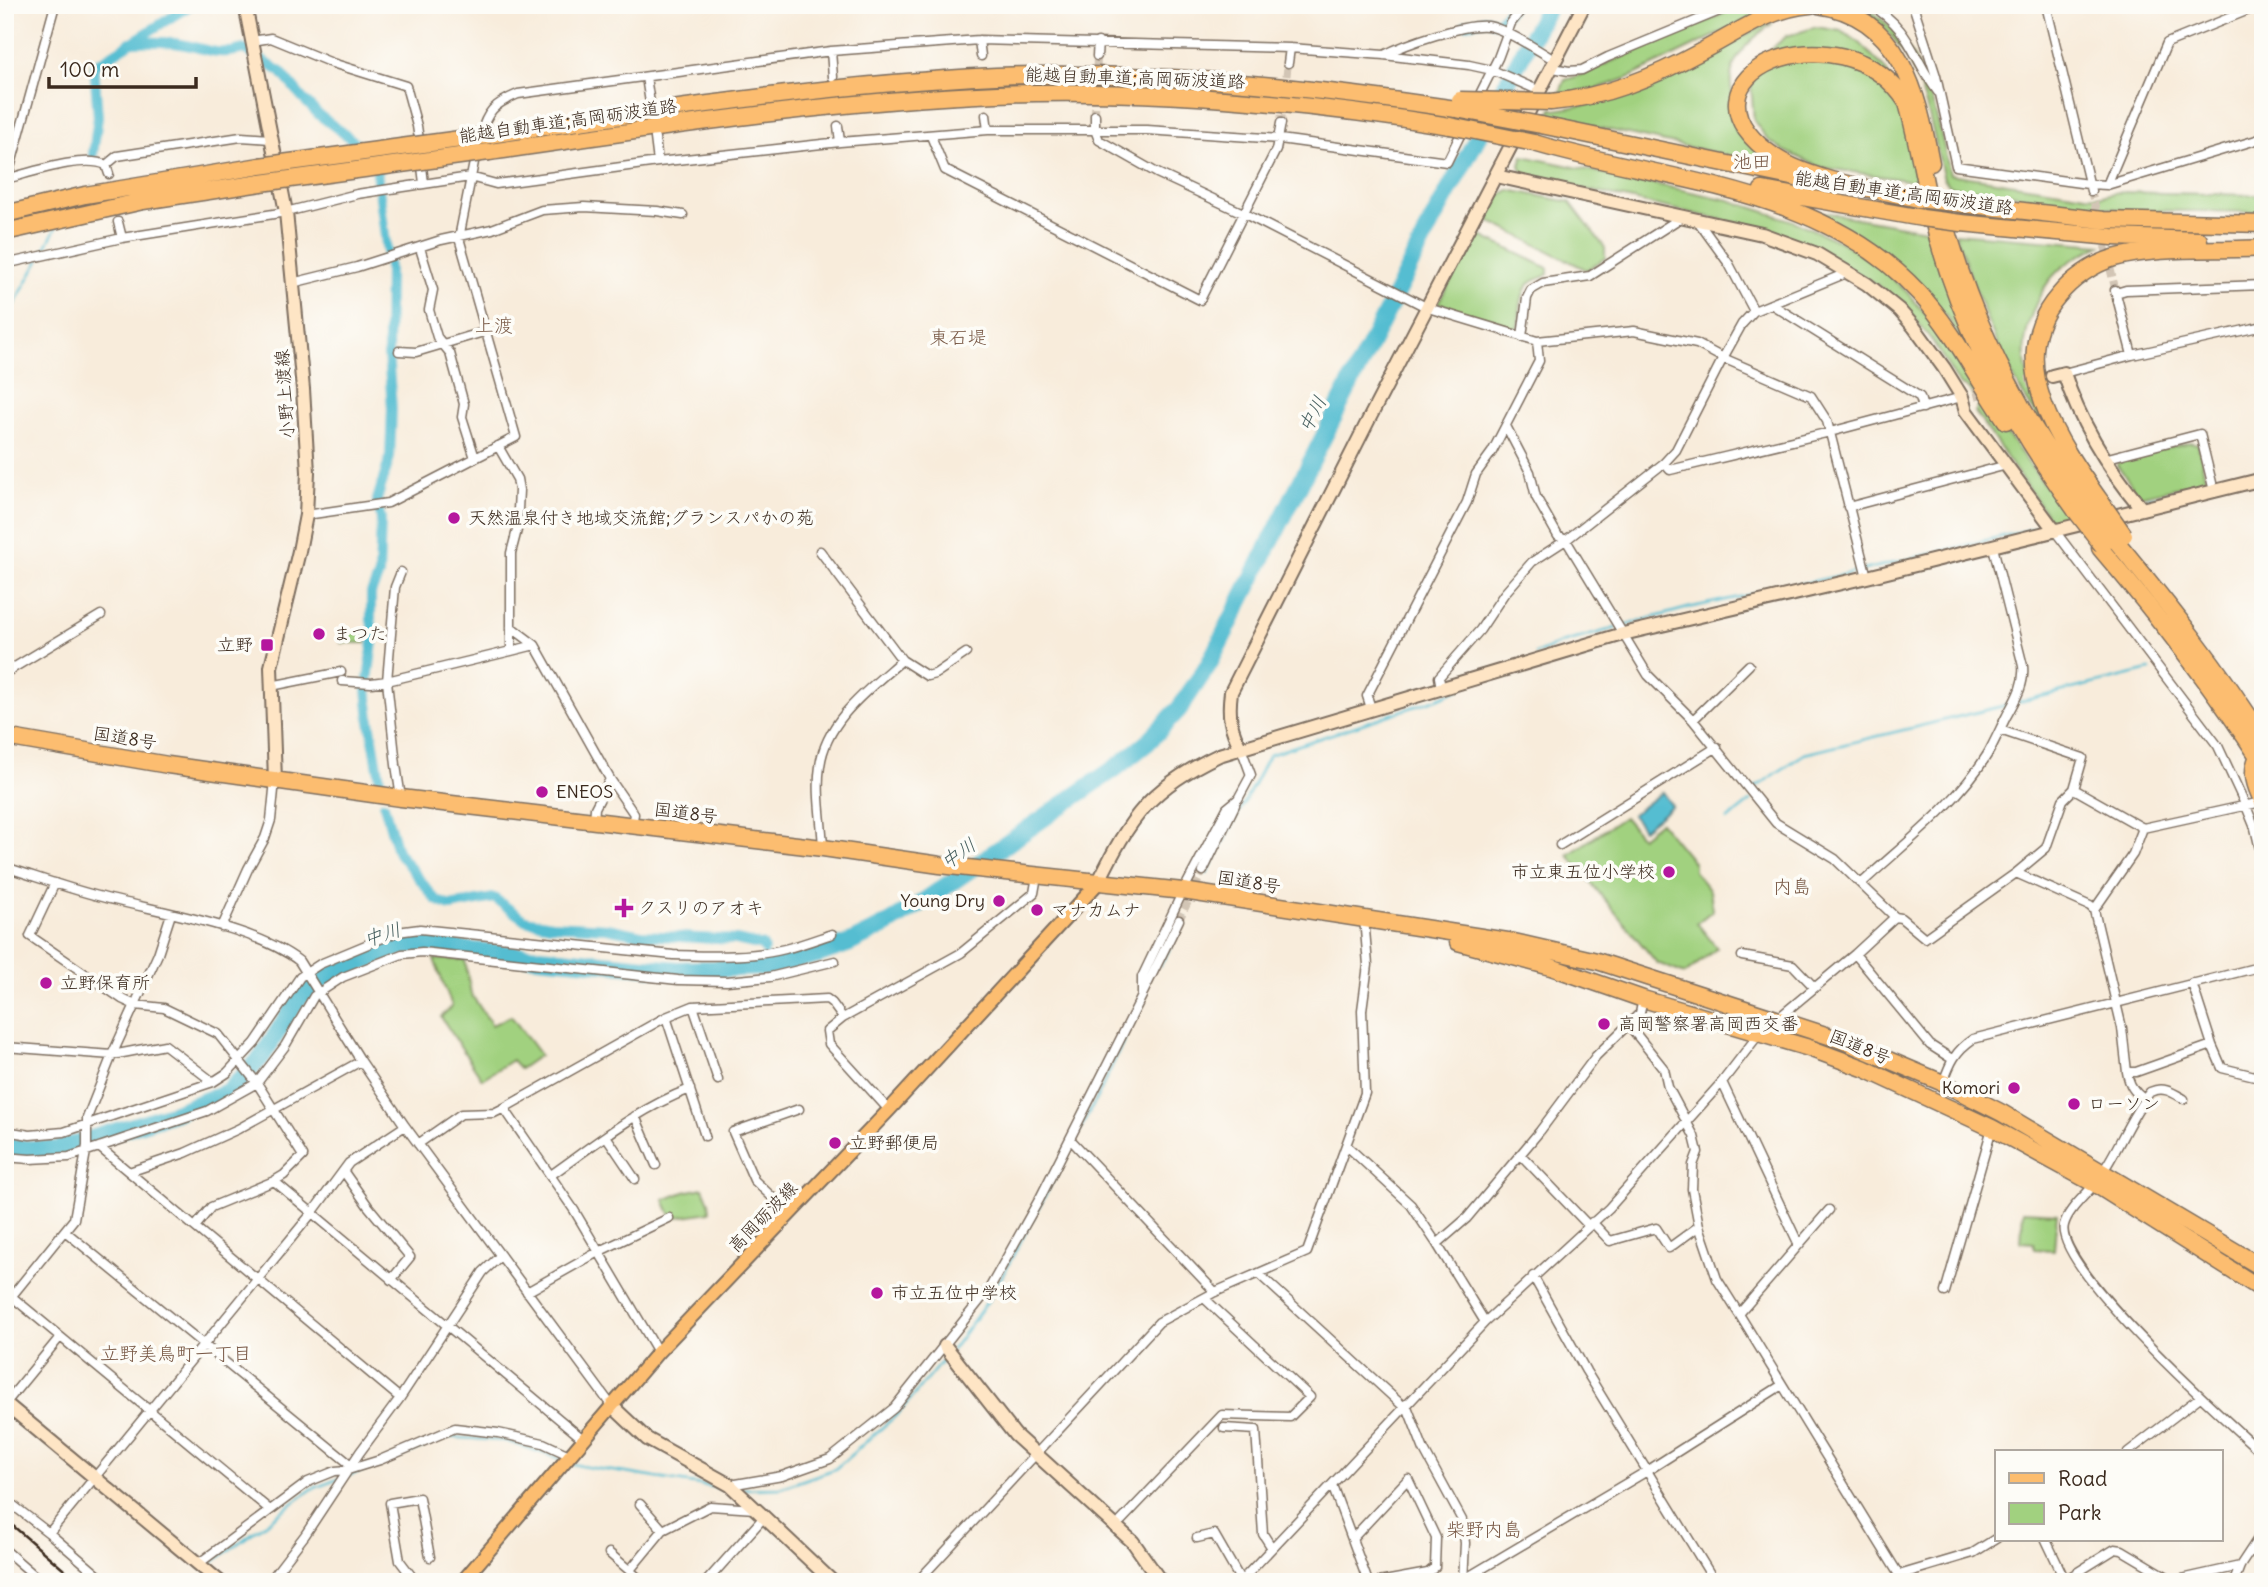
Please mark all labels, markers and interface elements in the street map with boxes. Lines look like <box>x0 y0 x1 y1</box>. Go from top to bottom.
scale bar <box>49 46 196 90</box>
text: 100 m <box>60 56 119 83</box>
street label: 能越自動車道;高岡砺波道路 <box>1025 62 1246 93</box>
street label: 能越自動車道;高岡砺波道路 <box>457 94 679 147</box>
district label: 池田 <box>1733 149 1771 173</box>
street label: 能越自動車道;高岡砺波道路 <box>1793 166 2015 219</box>
district label: 上渡 <box>475 313 513 337</box>
district label: 東石堤 <box>929 325 987 349</box>
street label: 小野上渡線 <box>270 348 299 440</box>
water label: 中川 <box>1293 392 1331 436</box>
place label: 天然温泉付き地域交流館;グランスパかの苑 <box>468 506 814 529</box>
marker: 天然温泉付き地域交流館;グランスパかの苑 <box>446 510 462 526</box>
place label: まつた <box>333 622 387 645</box>
marker: まつた <box>311 626 327 642</box>
place label: 立野 <box>217 633 253 656</box>
marker: 立野 <box>259 637 275 653</box>
street label: 国道8号 <box>91 721 159 754</box>
place label: ENEOS <box>556 780 613 803</box>
marker: ENEOS <box>534 784 550 800</box>
street label: 国道8号 <box>653 797 719 828</box>
water label: 中川 <box>936 832 980 874</box>
place label: 市立東五位小学校 <box>1511 860 1655 883</box>
marker: 市立東五位小学校 <box>1661 864 1677 880</box>
street label: 国道8号 <box>1215 865 1283 898</box>
district label: 内島 <box>1773 874 1811 898</box>
place label: Young Dry <box>901 889 985 912</box>
marker: Young Dry <box>991 893 1007 909</box>
place label: クスリのアオキ <box>638 896 764 919</box>
place label: マナカムナ <box>1051 898 1141 921</box>
marker: クスリのアオキ <box>616 900 632 916</box>
marker: マナカムナ <box>1029 902 1045 918</box>
water label: 中川 <box>360 917 404 951</box>
place label: 立野保育所 <box>60 971 150 994</box>
marker: 立野保育所 <box>38 975 54 991</box>
place label: 高岡警察署高岡西交番 <box>1618 1012 1798 1035</box>
marker: 高岡警察署高岡西交番 <box>1596 1016 1612 1032</box>
street label: 国道8号 <box>1826 1024 1894 1069</box>
place label: Komori <box>1942 1076 2000 1099</box>
marker: Komori <box>2006 1080 2022 1096</box>
place label: ローソン <box>2088 1092 2160 1115</box>
marker: ローソン <box>2066 1096 2082 1112</box>
place label: 立野郵便局 <box>849 1131 939 1154</box>
marker: 立野郵便局 <box>827 1135 843 1151</box>
street label: 高岡砺波線 <box>723 1176 802 1257</box>
place label: 市立五位中学校 <box>891 1281 1017 1304</box>
marker: 市立五位中学校 <box>869 1285 885 1301</box>
district label: 立野美鳥町一丁目 <box>100 1341 252 1365</box>
legend <box>1995 1450 2222 1542</box>
text: Road <box>2058 1465 2107 1492</box>
text: Park <box>2058 1499 2101 1526</box>
district label: 柴野内島 <box>1446 1517 1522 1541</box>

